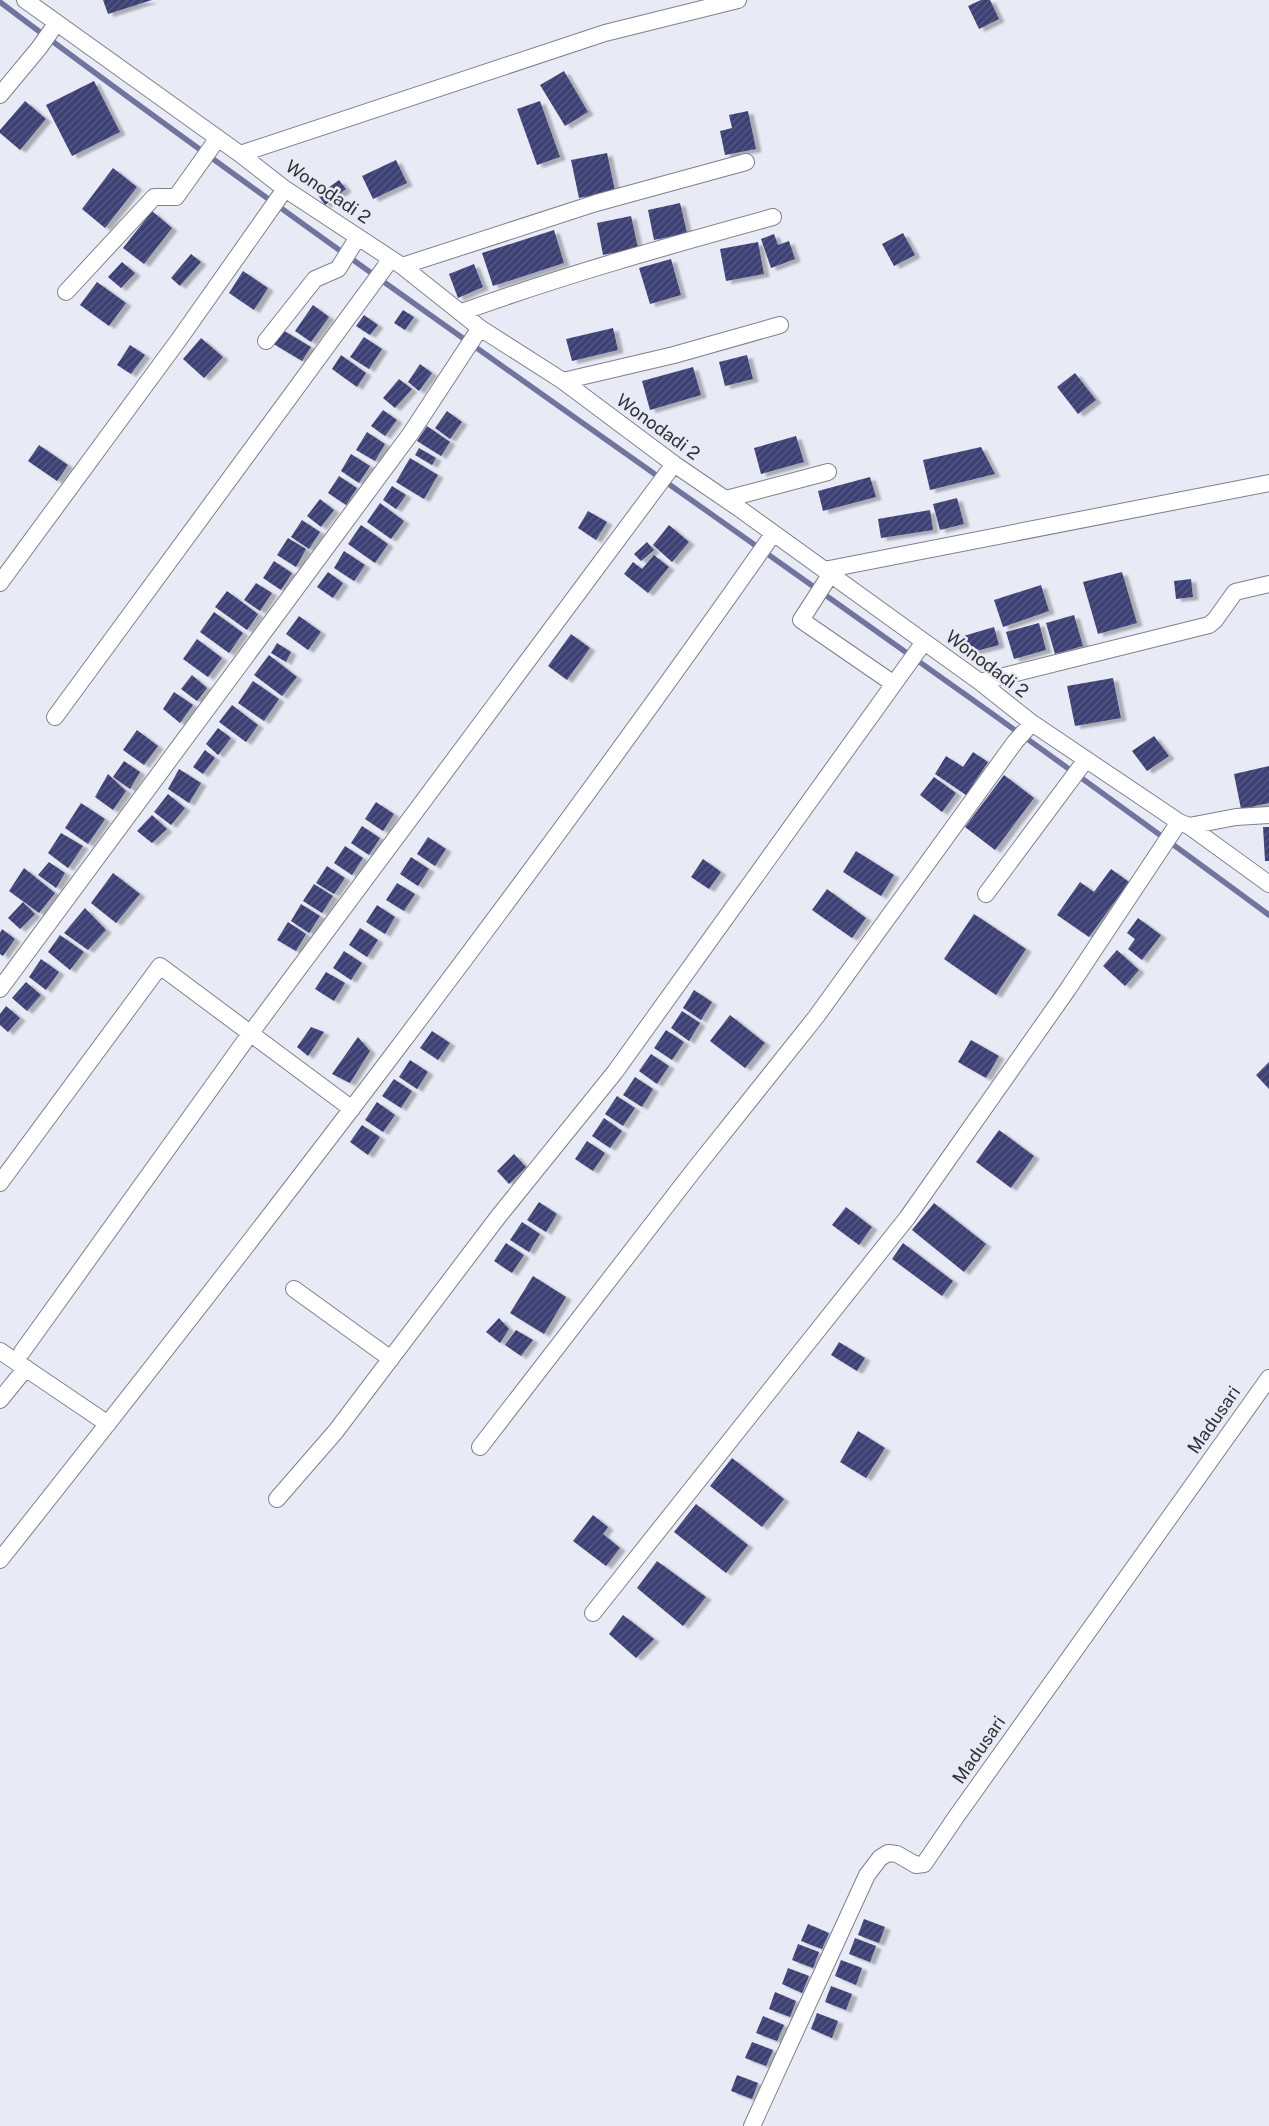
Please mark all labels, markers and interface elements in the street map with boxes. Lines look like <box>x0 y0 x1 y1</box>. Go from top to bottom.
street label: Wonodadi 2 <box>282 155 375 228</box>
street label: Wonodadi 2 <box>612 389 704 464</box>
street label: Wonodadi 2 <box>942 626 1033 702</box>
street label: Madusari <box>1183 1382 1244 1458</box>
street label: Madusari <box>948 1712 1009 1788</box>

